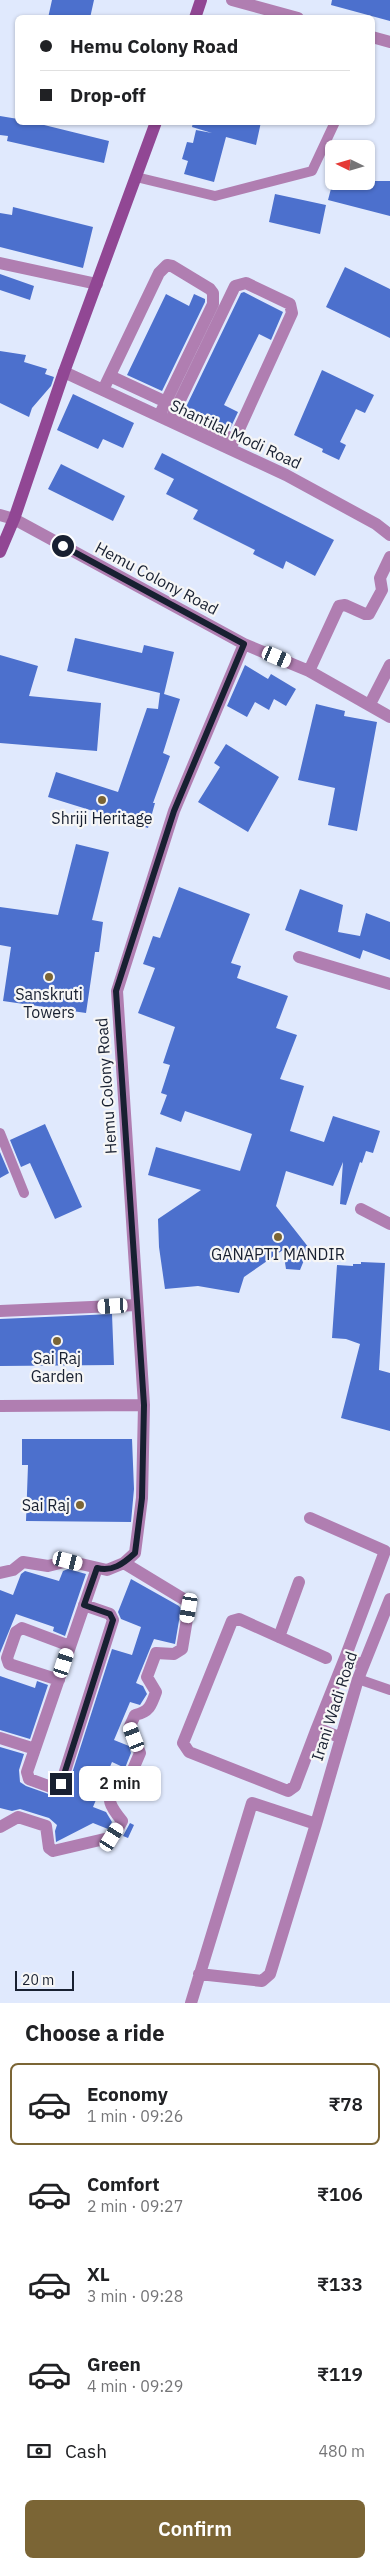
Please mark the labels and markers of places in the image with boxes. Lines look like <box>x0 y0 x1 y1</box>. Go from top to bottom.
marker: Shriji Heritage <box>96 794 108 806</box>
place label: Shriji Heritage <box>51 808 153 828</box>
marker: Sanskruti Towers <box>43 971 55 983</box>
place label: Sanskruti Towers <box>15 984 83 1022</box>
marker: GANAPTI MANDIR <box>272 1231 284 1243</box>
place label: GANAPTI MANDIR <box>211 1244 345 1264</box>
marker: Sai Raj Garden <box>51 1335 63 1347</box>
place label: Sai Raj Garden <box>31 1348 83 1386</box>
place label: Sai Raj <box>22 1495 70 1515</box>
marker: Sai Raj <box>74 1499 86 1511</box>

